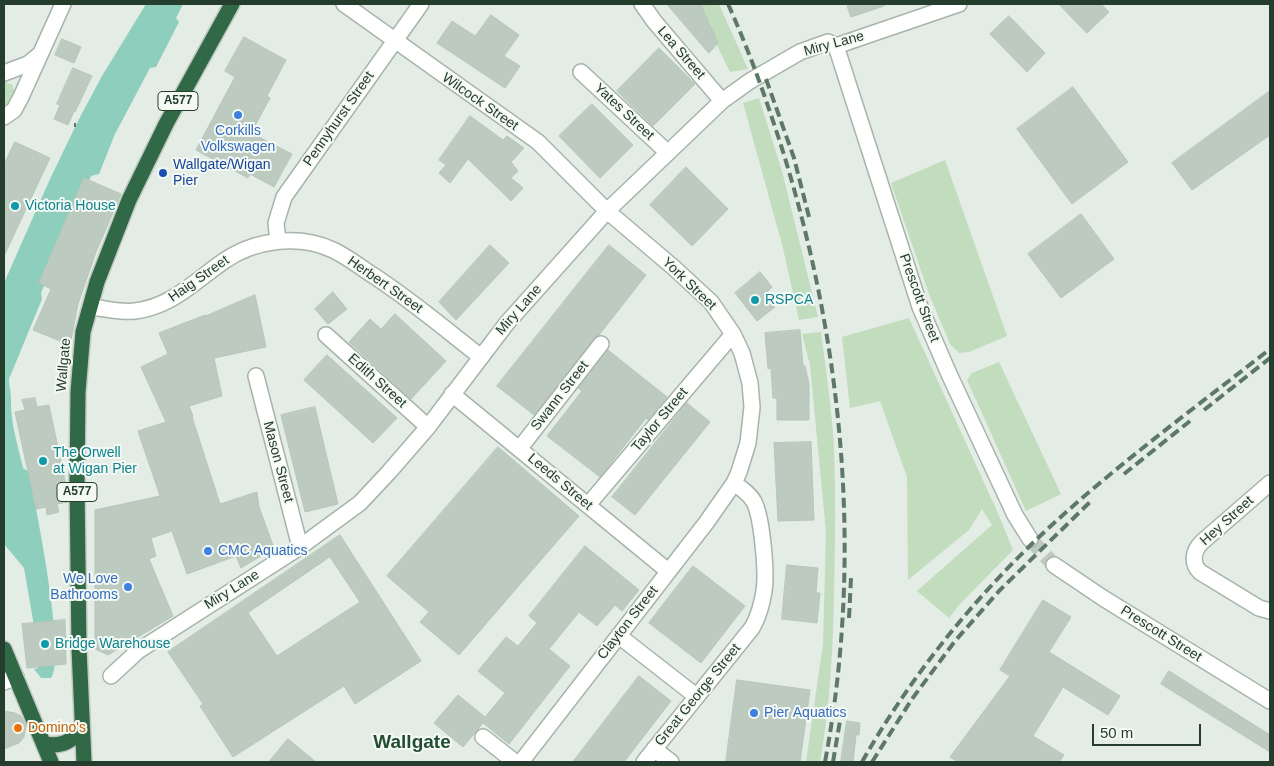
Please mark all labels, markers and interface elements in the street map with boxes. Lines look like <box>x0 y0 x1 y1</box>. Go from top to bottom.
street label: Lea Street <box>653 23 709 83</box>
street label: Miry Lane <box>802 28 866 60</box>
street label: Pennyhurst Street <box>300 68 378 170</box>
street label: Wilcock Street <box>439 69 521 135</box>
street label: Yates Street <box>590 80 658 144</box>
road number: A577 <box>158 92 198 110</box>
marker: Corkills Volkswagen <box>232 109 244 121</box>
place label: Corkills Volkswagen <box>201 123 275 156</box>
place label: Wallgate/Wigan Pier <box>173 157 271 190</box>
marker: Wallgate/Wigan Pier <box>157 167 169 179</box>
place label: Victoria House <box>25 198 116 214</box>
marker: Victoria House <box>9 200 21 212</box>
street label: Haig Street <box>165 252 233 306</box>
street label: Prescott Street <box>895 252 943 344</box>
street label: Herbert Street <box>344 253 426 317</box>
street label: York Street <box>658 254 720 314</box>
street label: Miry Lane <box>492 281 546 339</box>
place label: RSPCA <box>765 292 813 308</box>
marker: RSPCA <box>749 294 761 306</box>
street label: Wallgate <box>53 337 75 393</box>
street label: Edith Street <box>344 350 410 412</box>
street label: Swann Street <box>528 358 592 434</box>
street label: Taylor Street <box>628 385 692 455</box>
street label: Mason Street <box>259 420 297 504</box>
place label: The Orwell at Wigan Pier <box>53 445 137 478</box>
street label: Leeds Street <box>524 450 596 514</box>
marker: The Orwell at Wigan Pier <box>37 455 49 467</box>
road number: A577 <box>57 482 97 502</box>
street label: Hey Street <box>1197 493 1257 549</box>
place label: CMC Aquatics <box>218 543 307 559</box>
marker: CMC Aquatics <box>202 545 214 557</box>
street label: Miry Lane <box>201 567 263 613</box>
place label: We Love Bathrooms <box>50 571 118 604</box>
marker: We Love Bathrooms <box>122 581 134 593</box>
street label: Clayton Street <box>594 583 662 663</box>
street label: Prescott Street <box>1117 602 1205 666</box>
place label: Bridge Warehouse <box>55 636 170 652</box>
marker: Bridge Warehouse <box>39 638 51 650</box>
street label: Great George Street <box>652 640 744 750</box>
place label: Pier Aquatics <box>764 705 846 721</box>
marker: Pier Aquatics <box>748 707 760 719</box>
scale bar <box>1094 714 1203 746</box>
place label: Domino's <box>28 720 86 736</box>
marker: Domino's <box>12 722 24 734</box>
text: 50 m <box>1100 724 1133 741</box>
district label: Wallgate <box>373 732 451 754</box>

